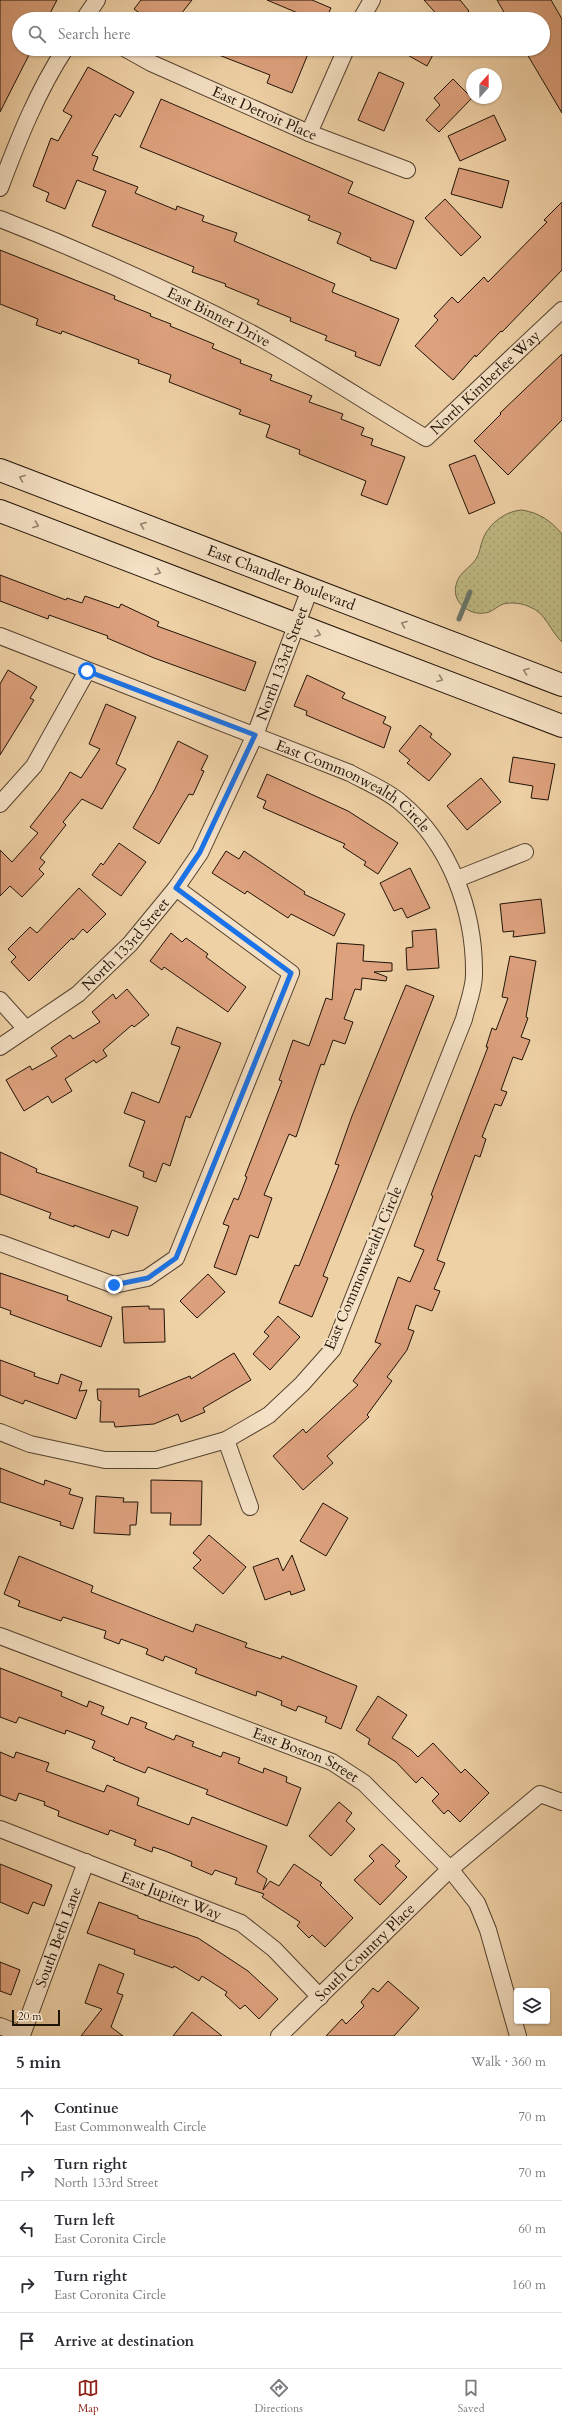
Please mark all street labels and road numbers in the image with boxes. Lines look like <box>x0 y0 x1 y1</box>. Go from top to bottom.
street label: East Detroit Place <box>209 81 320 145</box>
street label: East Binner Drive <box>164 283 274 352</box>
street label: North Kimberlee Way <box>426 326 544 439</box>
street label: East Chandler Boulevard <box>204 540 358 615</box>
street label: North 133rd Street <box>251 603 313 723</box>
street label: East Commonwealth Circle <box>273 735 435 837</box>
street label: North 133rd Street <box>77 894 174 995</box>
street label: East Commonwealth Circle <box>319 1183 407 1353</box>
street label: East Boston Street <box>250 1723 363 1787</box>
street label: East Jupiter Way <box>118 1867 225 1925</box>
street label: South Beth Lane <box>30 1884 86 1990</box>
street label: South Country Place <box>311 1899 419 2006</box>

